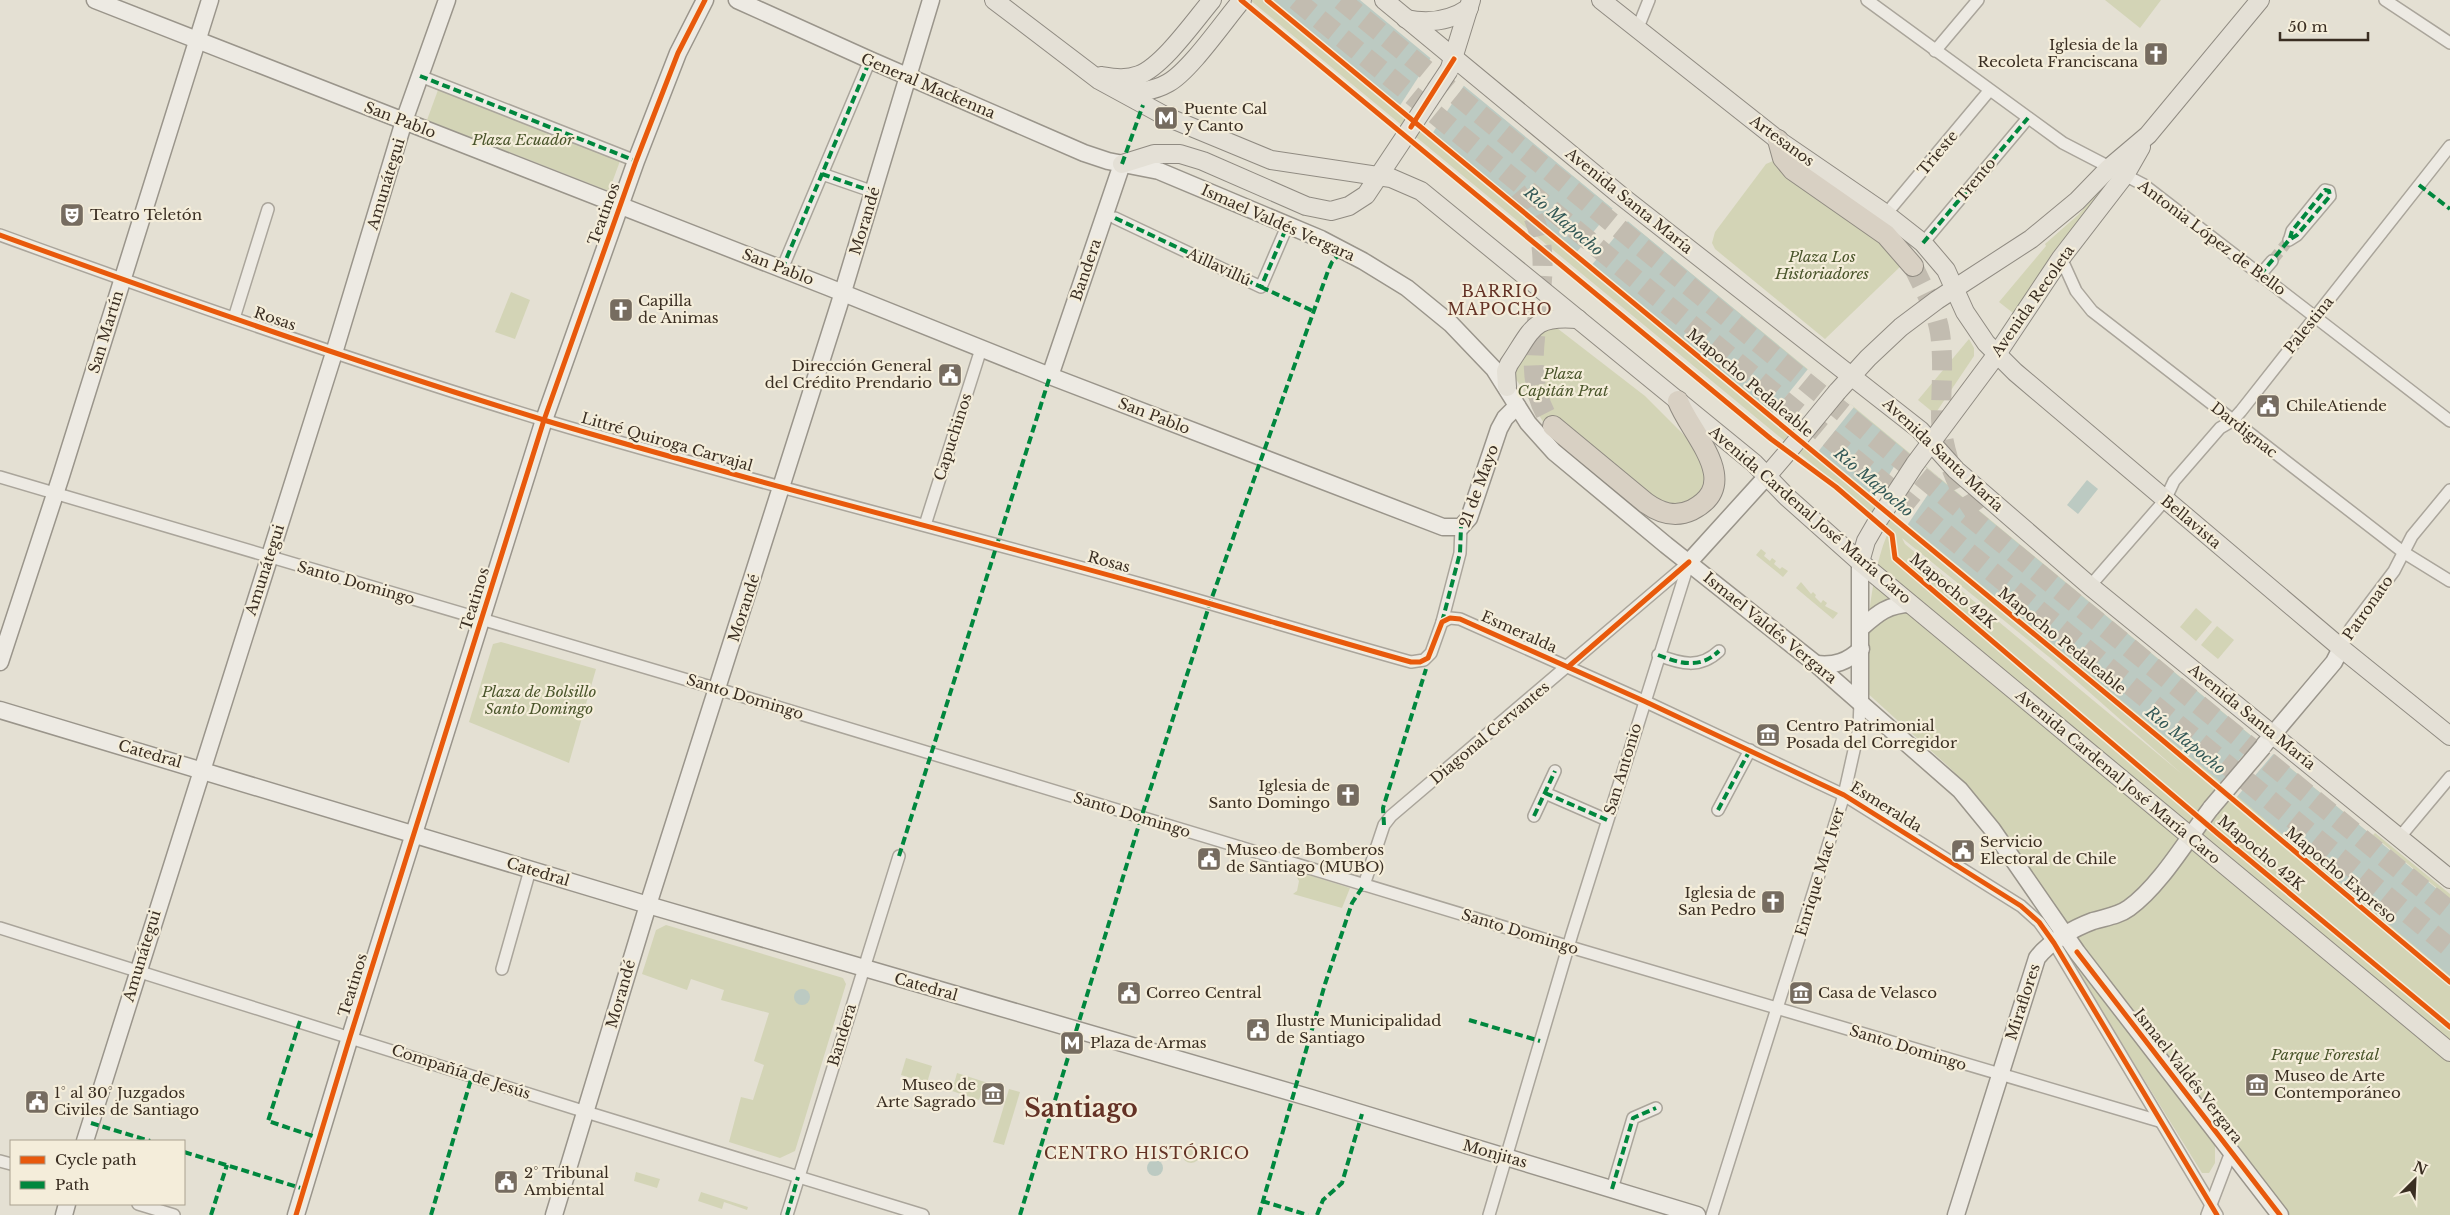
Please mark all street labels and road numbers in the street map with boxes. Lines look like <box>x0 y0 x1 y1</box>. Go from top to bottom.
street label: General Mackenna <box>858 49 999 123</box>
street label: San Pablo <box>362 97 439 142</box>
street label: Artesanos <box>1746 110 1818 170</box>
street label: Trieste <box>1913 126 1962 179</box>
street label: Amunátegui <box>362 136 408 233</box>
street label: Avenida Santa María <box>1561 143 1697 258</box>
street label: Trento <box>1952 153 2000 206</box>
street label: Antonia López de Bello <box>2134 175 2290 300</box>
street label: Teatinos <box>583 180 624 248</box>
street label: Ismael Valdés Vergara <box>1198 180 1359 265</box>
street label: Morandé <box>845 184 884 257</box>
street label: Bandera <box>1066 236 1105 303</box>
street label: Avenida Recoleta <box>1986 241 2079 361</box>
street label: Aillavillú <box>1183 243 1254 290</box>
street label: San Pablo <box>740 244 817 289</box>
street label: San Martín <box>84 288 127 376</box>
street label: Palestina <box>2280 292 2338 357</box>
street label: Rosas <box>252 302 299 335</box>
street label: Mapocho Pedaleable <box>1683 324 1817 441</box>
street label: Capuchinos <box>929 390 976 483</box>
street label: San Pablo <box>1116 393 1193 438</box>
street label: Avenida Santa María <box>1878 393 2008 516</box>
street label: Dardignac <box>2207 398 2281 462</box>
street label: Littré Quiroga Carvajal <box>579 408 755 475</box>
street label: Avenida Cardenal José María Caro <box>1705 421 1915 608</box>
street label: 21 de Mayo <box>1455 442 1502 530</box>
street label: Bellavista <box>2157 491 2226 553</box>
street label: Amunátegui <box>241 522 288 619</box>
street label: Rosas <box>1086 547 1133 576</box>
street label: Mapocho 42K <box>1906 549 2001 632</box>
street label: Santo Domingo <box>295 557 417 608</box>
street label: Teatinos <box>456 565 493 633</box>
street label: Ismael Valdés Vergara <box>1700 568 1841 688</box>
street label: Morandé <box>724 571 763 644</box>
street label: Patronato <box>2338 571 2397 644</box>
street label: Mapocho Pedaleable <box>1995 583 2130 698</box>
street label: Esmeralda <box>1478 606 1561 657</box>
street label: Avenida Santa María <box>2184 659 2320 774</box>
street label: Santo Domingo <box>684 670 806 723</box>
street label: Diagonal Cervantes <box>1426 677 1553 788</box>
street label: Avenida Cardenal José María Caro <box>2011 685 2225 868</box>
street label: San Antonio <box>1600 721 1646 817</box>
street label: Catedral <box>116 735 184 772</box>
street label: Esmeralda <box>1847 777 1926 837</box>
street label: Santo Domingo <box>1071 788 1193 841</box>
street label: Enrique Mac Iver <box>1791 804 1848 939</box>
street label: Mapocho 42K <box>2214 811 2309 894</box>
street label: Mapocho Expreso <box>2282 822 2401 927</box>
street label: Catedral <box>504 853 572 890</box>
street label: Santo Domingo <box>1459 905 1581 958</box>
street label: Amunátegui <box>118 908 164 1005</box>
street label: Teatinos <box>334 951 371 1019</box>
street label: Morandé <box>602 957 639 1030</box>
street label: Miraflores <box>2001 961 2044 1042</box>
street label: Catedral <box>892 968 960 1005</box>
street label: Bandera <box>823 1001 860 1068</box>
street label: Ismael Valdés Vergara <box>2130 1004 2247 1148</box>
street label: Santo Domingo <box>1847 1021 1969 1074</box>
street label: Compañía de Jesús <box>389 1040 533 1103</box>
street label: Monjitas <box>1461 1135 1530 1172</box>

